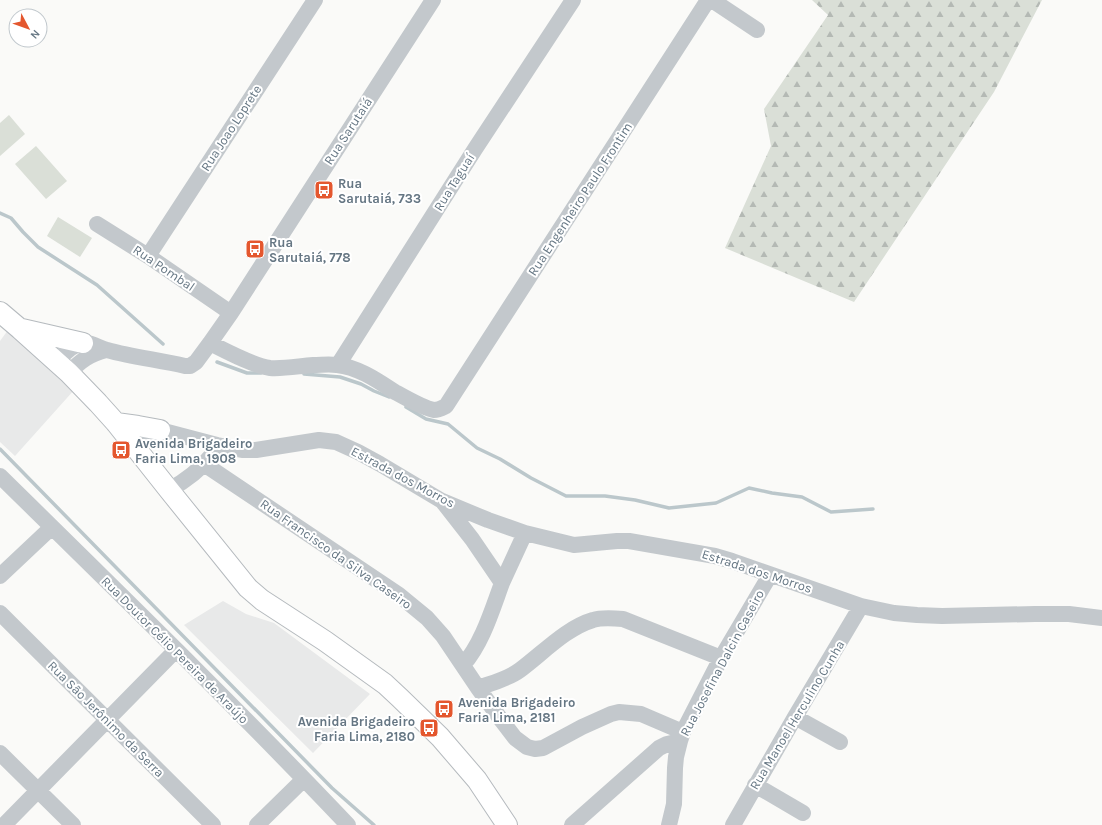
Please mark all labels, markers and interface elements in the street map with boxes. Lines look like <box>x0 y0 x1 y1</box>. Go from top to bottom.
north arrow <box>8 8 48 48</box>
text: N <box>28 27 43 41</box>
street label: Rua Joao Loprete <box>198 82 265 174</box>
street label: Rua Sarutaiá <box>321 95 375 167</box>
street label: Rua Engenheiro Paulo Frontim <box>525 120 635 278</box>
street label: Rua Taguaí <box>430 150 478 213</box>
place label: Rua Sarutaiá, 733 <box>338 176 421 206</box>
bus stop icon: Rua Sarutaiá, 733 <box>313 179 335 201</box>
place label: Rua Sarutaiá, 778 <box>269 235 351 265</box>
bus stop icon: Rua Sarutaiá, 778 <box>244 238 266 260</box>
street label: Rua Pombal <box>130 242 198 294</box>
place label: Avenida Brigadeiro Faria Lima, 1908 <box>135 436 252 466</box>
bus stop icon: Avenida Brigadeiro Faria Lima, 1908 <box>110 439 132 461</box>
street label: Estrada dos Morros <box>349 443 457 511</box>
street label: Rua Francisco da Silva Caseiro <box>257 496 415 612</box>
street label: Estrada dos Morros <box>700 546 814 596</box>
street label: Rua Doutor Célio Pereira de Araújo <box>98 573 252 727</box>
street label: Rua Josefina Dalcin Caseiro <box>677 587 767 739</box>
street label: Rua Manoel Herculino Cunha <box>746 638 848 792</box>
street label: Rua São Jerônimo da Serra <box>45 658 167 780</box>
place label: Avenida Brigadeiro Faria Lima, 2181 <box>458 695 575 725</box>
bus stop icon: Avenida Brigadeiro Faria Lima, 2181 <box>433 698 455 720</box>
place label: Avenida Brigadeiro Faria Lima, 2180 <box>298 714 415 744</box>
bus stop icon: Avenida Brigadeiro Faria Lima, 2180 <box>418 717 440 739</box>

